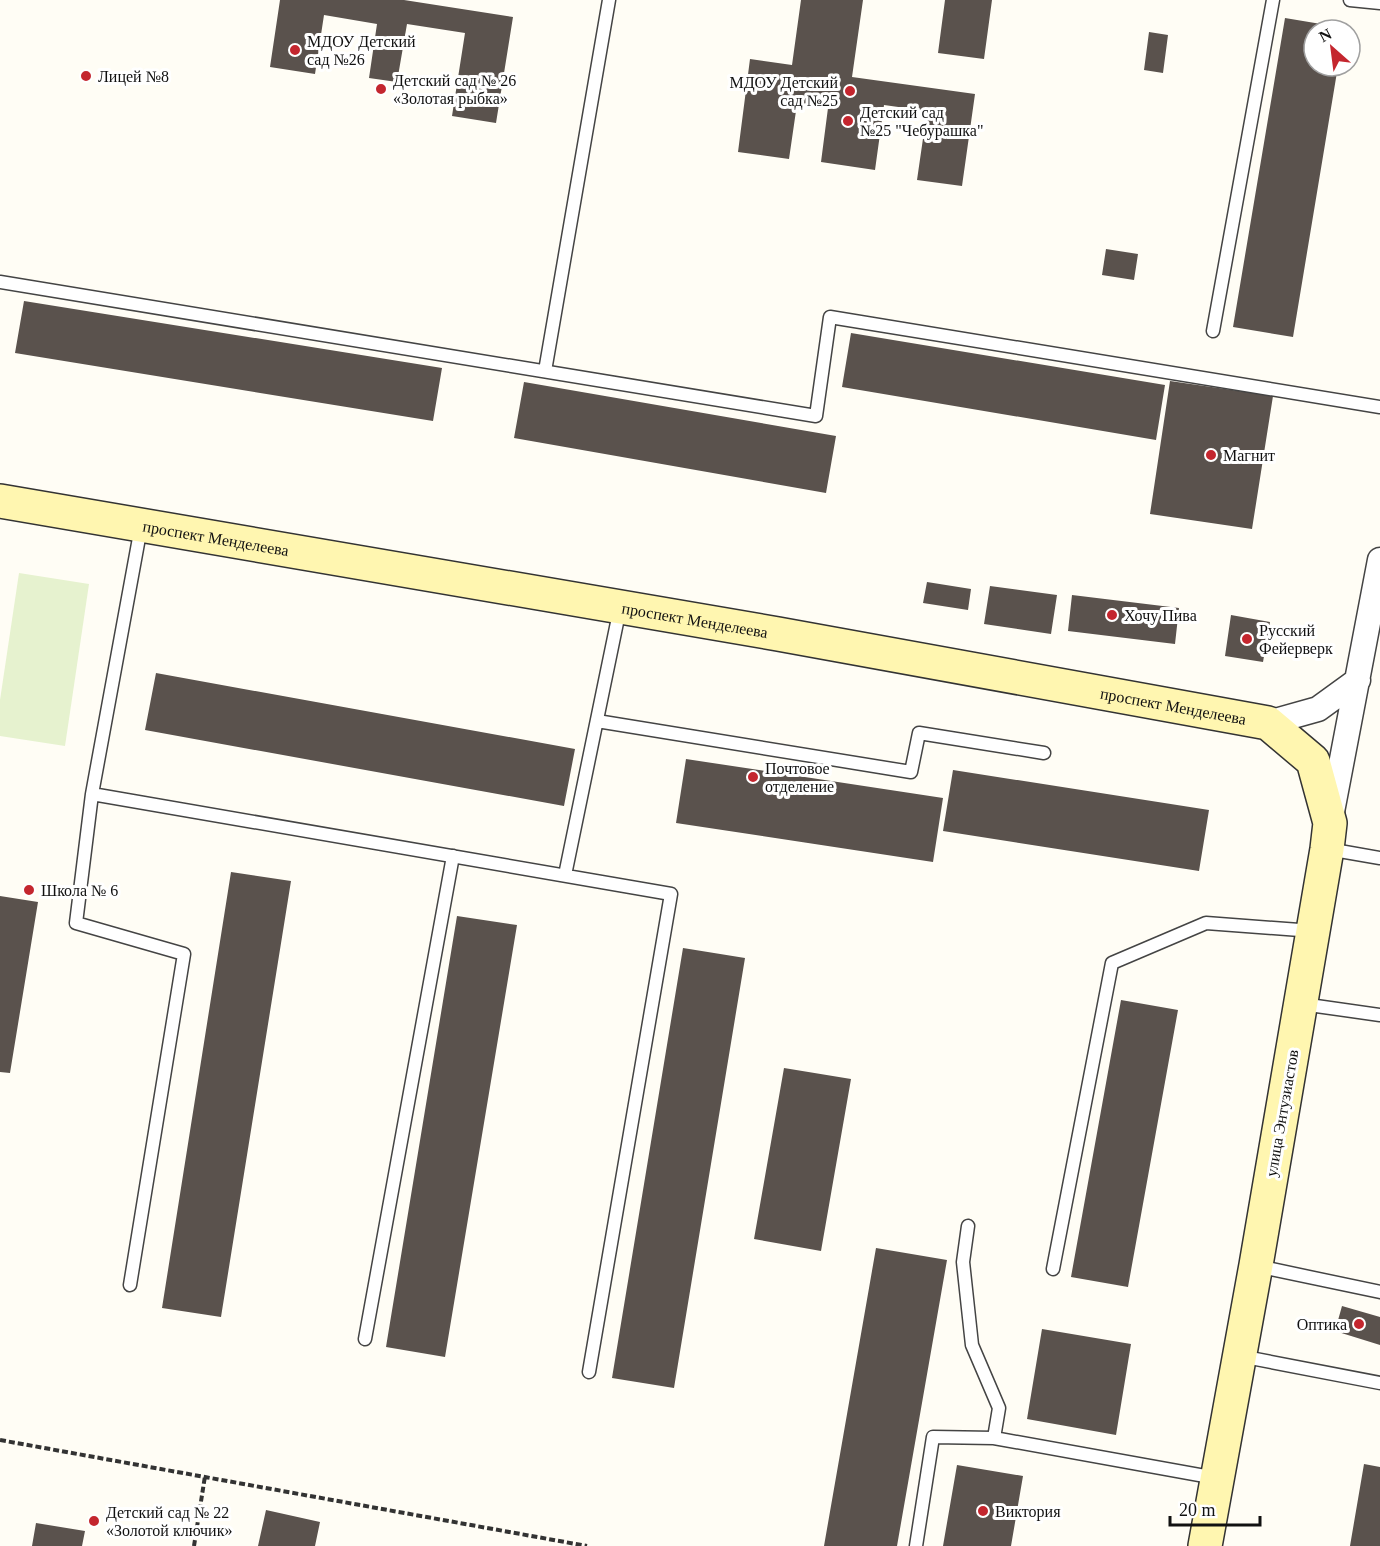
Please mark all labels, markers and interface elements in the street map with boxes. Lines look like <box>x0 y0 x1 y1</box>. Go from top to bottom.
north arrow <box>1302 18 1362 78</box>
text: N <box>1316 25 1335 45</box>
place label: МДОУ Детский сад №26 <box>307 33 416 69</box>
marker: МДОУ Детский сад №26 <box>288 43 302 57</box>
place label: Лицей №8 <box>98 68 169 86</box>
marker: Лицей №8 <box>79 69 93 83</box>
place label: Детский сад № 26 «Золотая рыбка» <box>393 72 516 108</box>
place label: МДОУ Детский сад №25 <box>729 74 838 110</box>
marker: Детский сад № 26 «Золотая рыбка» <box>374 82 388 96</box>
marker: МДОУ Детский сад №25 <box>843 84 857 98</box>
place label: Детский сад №25 "Чебурашка" <box>860 104 983 140</box>
marker: Детский сад №25 "Чебурашка" <box>841 114 855 128</box>
place label: Магнит <box>1223 447 1275 464</box>
marker: Магнит <box>1204 448 1218 462</box>
street label: проспект Менделеева <box>142 517 290 559</box>
street label: проспект Менделеева <box>621 599 769 641</box>
place label: Хочу Пива <box>1124 607 1197 625</box>
marker: Хочу Пива <box>1105 608 1119 622</box>
place label: Русский Фейерверк <box>1259 622 1333 658</box>
marker: Русский Фейерверк <box>1240 632 1254 646</box>
street label: проспект Менделеева <box>1099 684 1248 727</box>
place label: Почтовое отделение <box>765 760 834 796</box>
marker: Почтовое отделение <box>746 770 760 784</box>
place label: Школа № 6 <box>41 882 118 899</box>
marker: Школа № 6 <box>22 883 36 897</box>
street label: улица Энтузиастов <box>1262 1048 1303 1178</box>
place label: Оптика <box>1297 1316 1347 1333</box>
marker: Оптика <box>1352 1317 1366 1331</box>
scale bar <box>1170 1489 1260 1527</box>
text: 20 m <box>1179 1500 1216 1520</box>
place label: Виктория <box>995 1503 1061 1521</box>
place label: Детский сад № 22 «Золотой ключик» <box>106 1504 232 1539</box>
marker: Виктория <box>976 1504 990 1518</box>
marker: Детский сад № 22 «Золотой ключик» <box>87 1514 101 1528</box>

